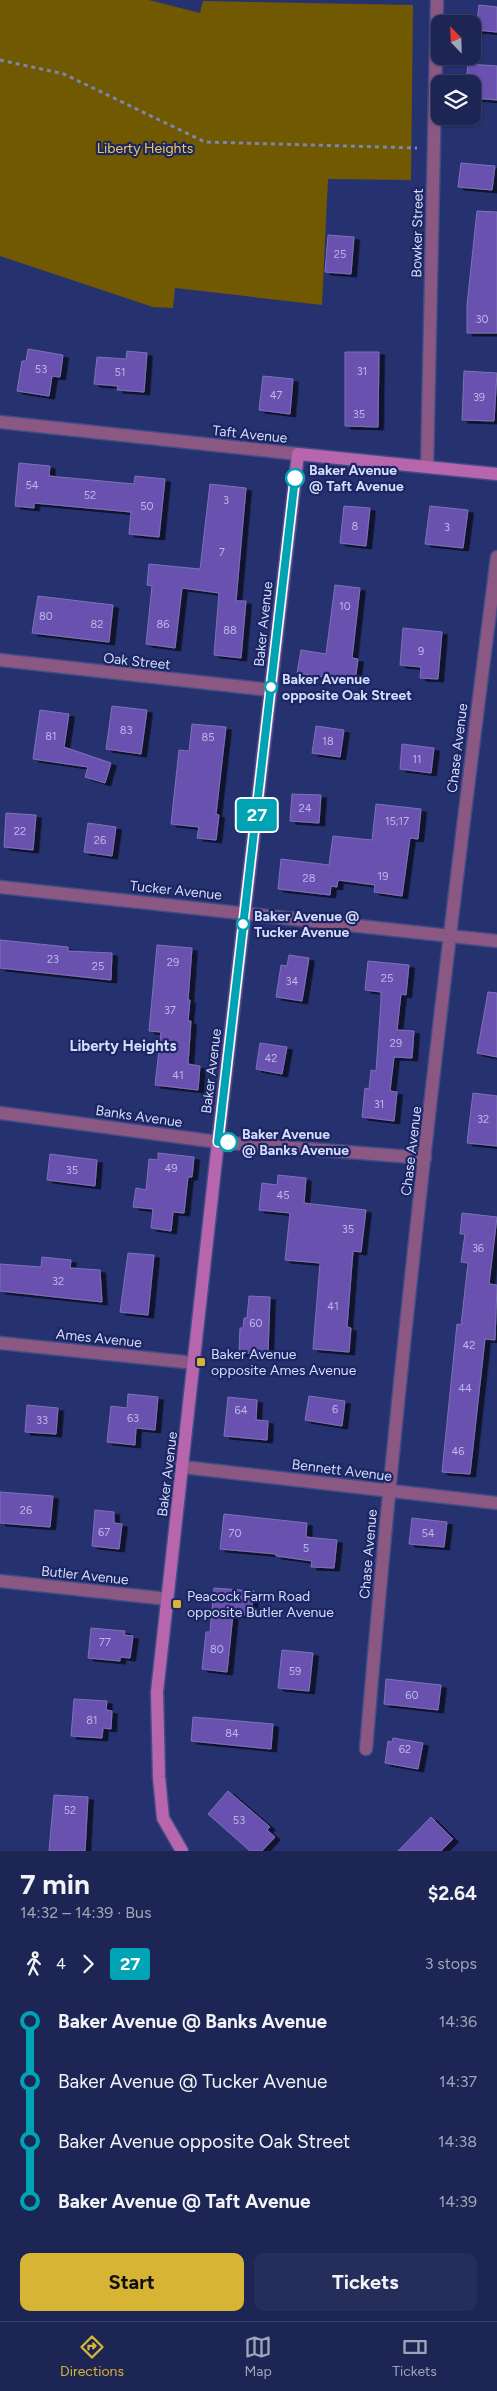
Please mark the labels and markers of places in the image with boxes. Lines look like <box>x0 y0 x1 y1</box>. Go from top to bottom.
place label: Baker Avenue @ Taft Avenue <box>309 462 404 495</box>
marker: Baker Avenue @ Taft Avenue <box>285 468 305 488</box>
place label: Baker Avenue opposite Oak Street <box>282 671 412 704</box>
marker: Baker Avenue opposite Oak Street <box>264 680 278 694</box>
place label: Baker Avenue @ Tucker Avenue <box>254 908 359 941</box>
marker: Baker Avenue @ Tucker Avenue <box>236 917 250 931</box>
place label: Baker Avenue @ Banks Avenue <box>242 1126 349 1159</box>
marker: Baker Avenue @ Banks Avenue <box>218 1132 238 1152</box>
place label: Baker Avenue opposite Ames Avenue <box>211 1346 357 1379</box>
marker: Baker Avenue opposite Ames Avenue <box>195 1356 207 1368</box>
place label: Peacock Farm Road opposite Butler Avenue <box>187 1588 334 1621</box>
marker: Peacock Farm Road opposite Butler Avenue <box>171 1598 183 1610</box>

